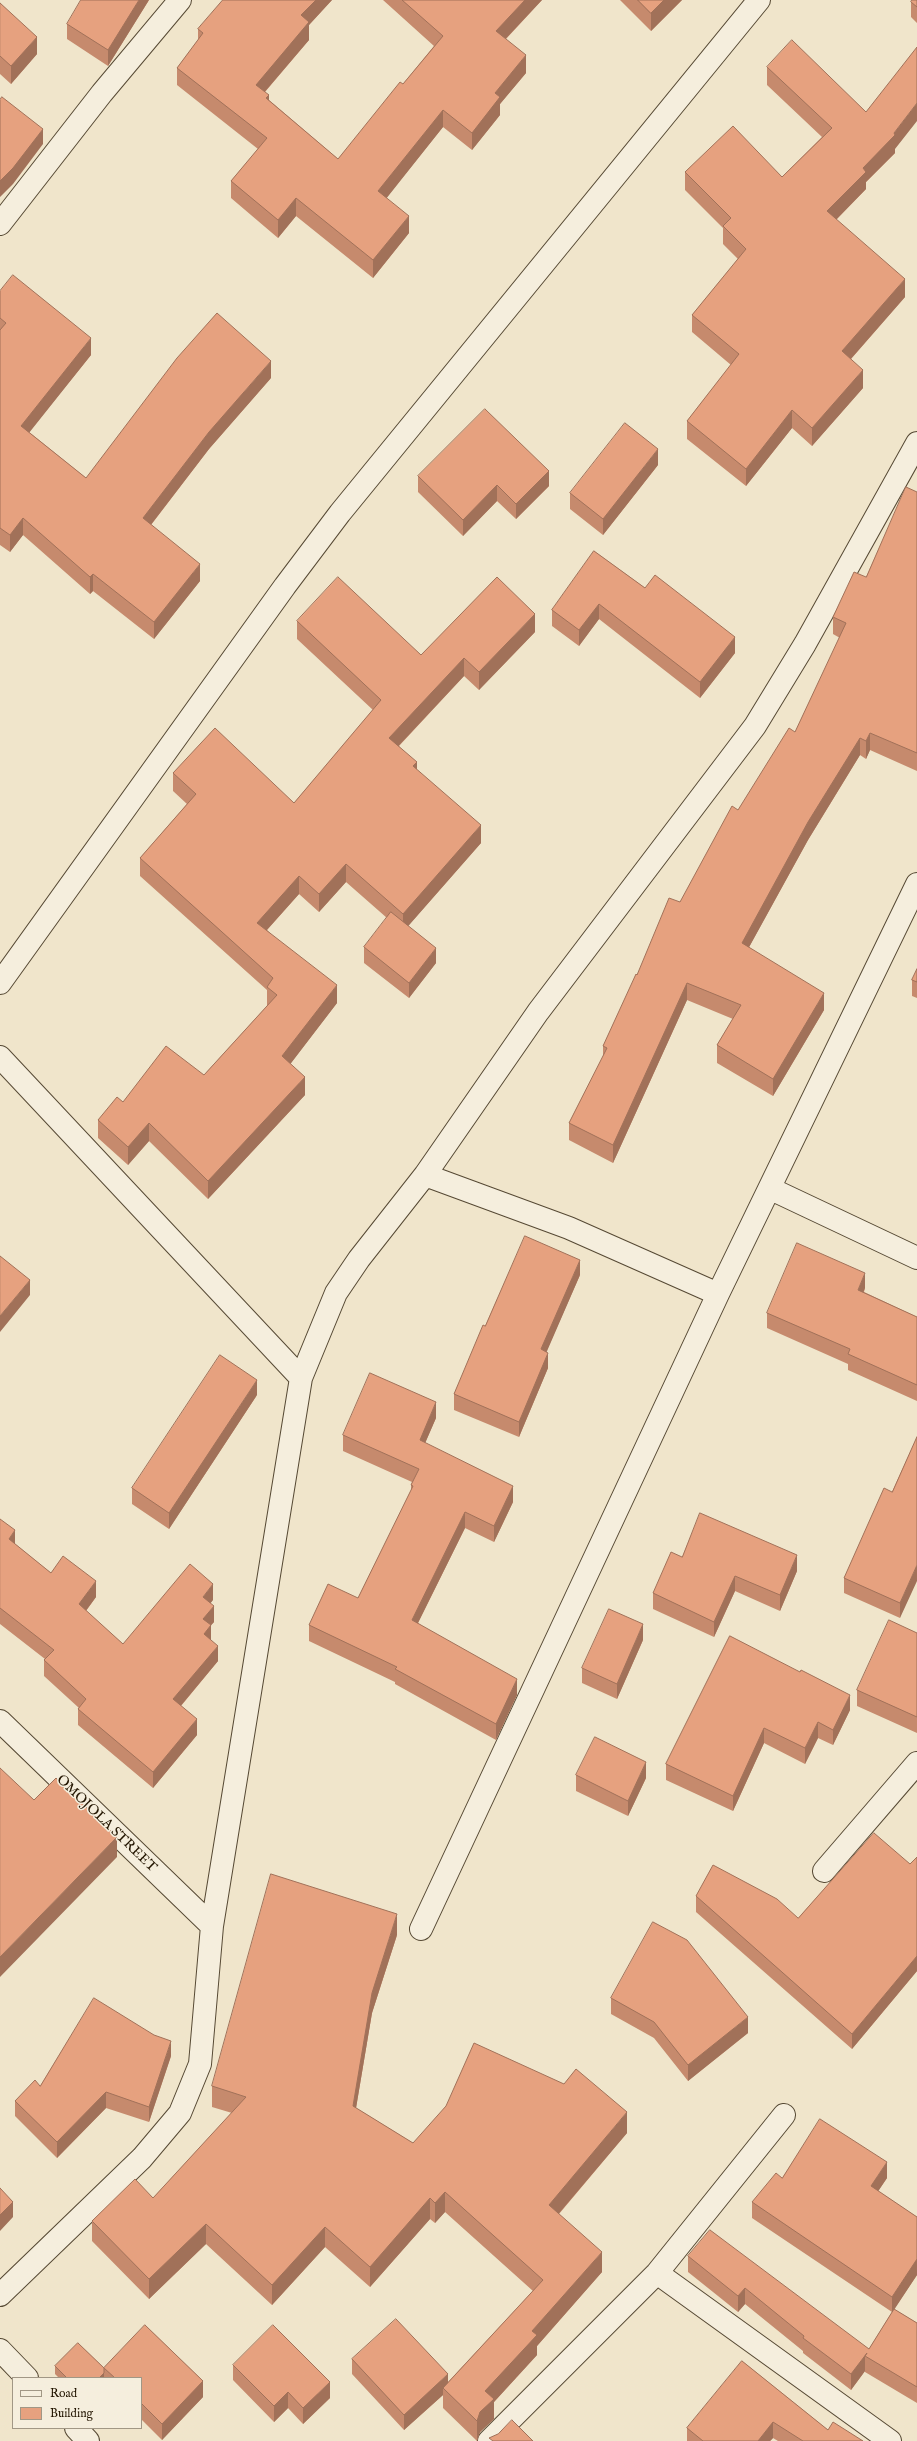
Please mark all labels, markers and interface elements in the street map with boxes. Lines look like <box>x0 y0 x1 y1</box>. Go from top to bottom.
street label: OMOJOLA STREET <box>52 1772 160 1876</box>
legend <box>12 2377 142 2429</box>
text: Road <box>50 2386 77 2401</box>
text: Building <box>50 2406 93 2421</box>

